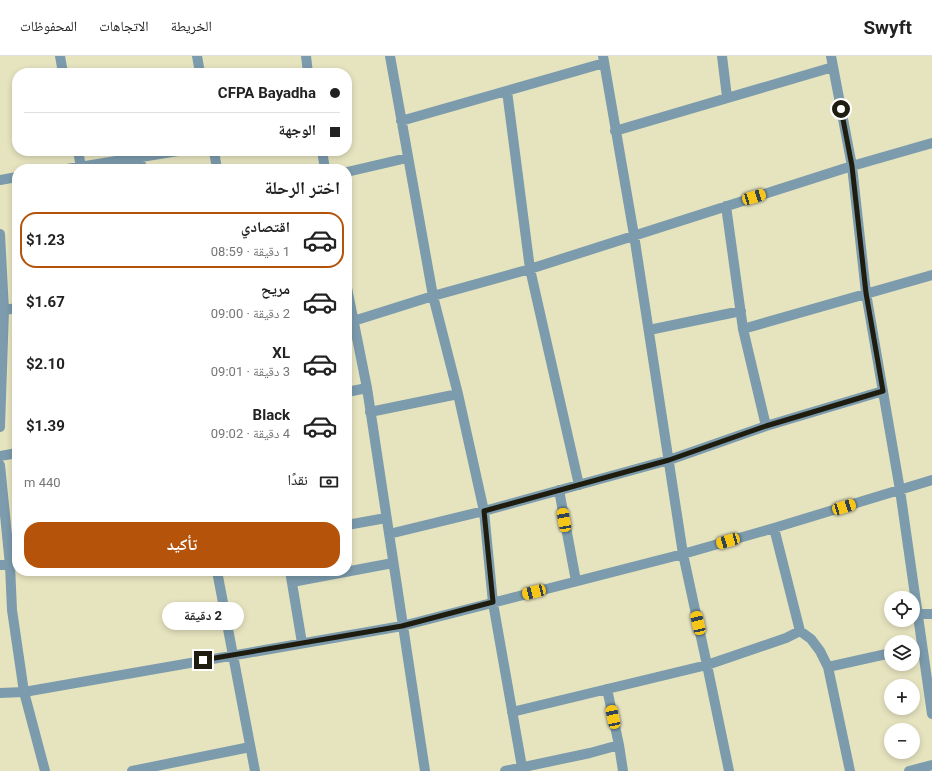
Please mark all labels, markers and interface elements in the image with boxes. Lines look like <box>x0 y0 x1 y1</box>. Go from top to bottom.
text: Swyft <box>863 16 912 39</box>
text: المحفوظات <box>20 18 77 34</box>
text: الاتجاهات <box>99 18 149 34</box>
text: الخريطة <box>171 18 212 34</box>
text: CFPA Bayadha <box>218 84 316 102</box>
route start <box>832 100 850 118</box>
text: الوجهة <box>278 121 316 139</box>
text: اختر الرحلة <box>265 177 340 198</box>
car <box>741 188 767 206</box>
text: اقتصادي <box>241 218 290 236</box>
icon: car <box>302 222 338 258</box>
text: $1.23 <box>26 231 65 249</box>
text: 1 دقيقة · 08:59 <box>211 244 290 259</box>
text: مريح <box>261 280 290 298</box>
icon: car <box>302 284 338 320</box>
text: $1.67 <box>26 293 65 311</box>
text: 2 دقيقة · 09:00 <box>211 306 290 321</box>
text: XL <box>272 344 290 362</box>
icon: car <box>302 346 338 382</box>
text: $2.10 <box>26 355 65 373</box>
text: 3 دقيقة · 09:01 <box>211 364 290 379</box>
text: Black <box>253 406 290 424</box>
icon: car <box>302 408 338 444</box>
text: $1.39 <box>26 417 65 435</box>
text: 4 دقيقة · 09:02 <box>211 426 290 441</box>
text: نقدًا <box>287 471 308 489</box>
icon: cash <box>318 471 340 493</box>
text: 440 m <box>24 475 61 490</box>
car <box>831 498 857 516</box>
car <box>556 507 572 533</box>
button: تأكيد <box>24 522 340 568</box>
car <box>715 532 741 550</box>
car <box>521 583 547 601</box>
map controls <box>884 591 920 759</box>
button: locate <box>884 591 920 627</box>
callout: 2 دقيقة <box>162 602 244 630</box>
text: 2 دقيقة <box>184 608 222 623</box>
car <box>689 610 707 636</box>
button: layers <box>884 635 920 671</box>
route end <box>194 651 212 669</box>
button: + <box>884 679 920 715</box>
car <box>605 704 621 730</box>
button: − <box>884 723 920 759</box>

